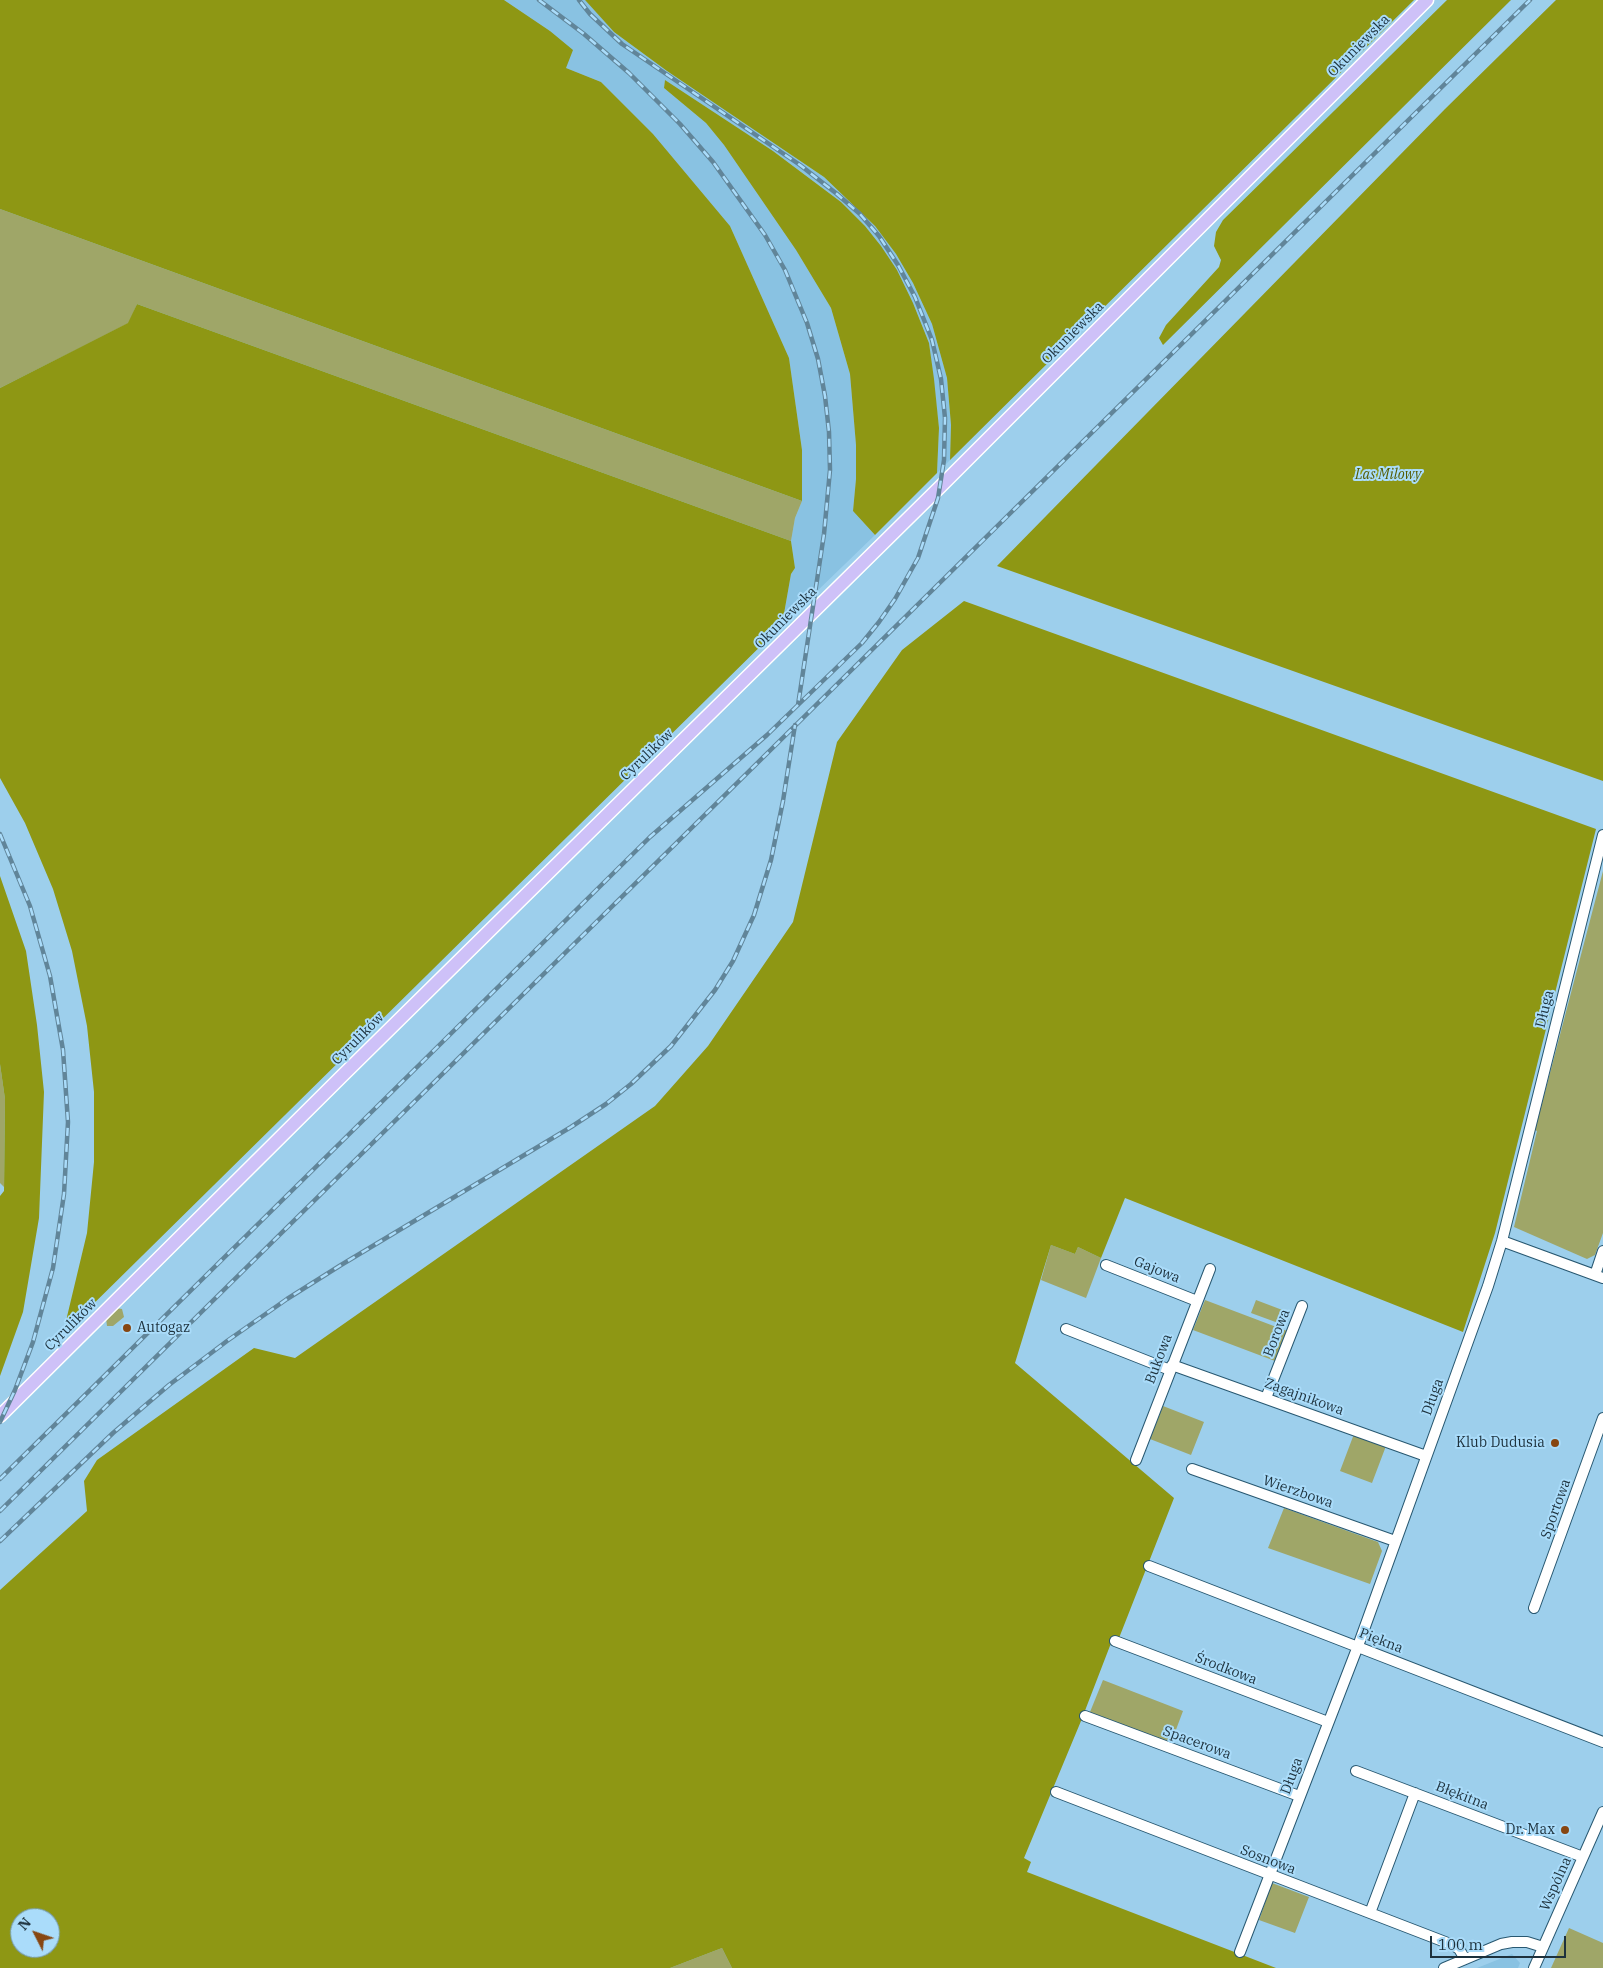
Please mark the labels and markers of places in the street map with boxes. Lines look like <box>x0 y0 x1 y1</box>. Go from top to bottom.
place label: Autogaz <box>137 1320 190 1336</box>
marker: Autogaz <box>121 1322 133 1334</box>
place label: Klub Dudusia <box>1456 1435 1545 1451</box>
marker: Klub Dudusia <box>1549 1437 1561 1449</box>
place label: Dr. Max <box>1506 1822 1555 1838</box>
marker: Dr. Max <box>1559 1824 1571 1836</box>

